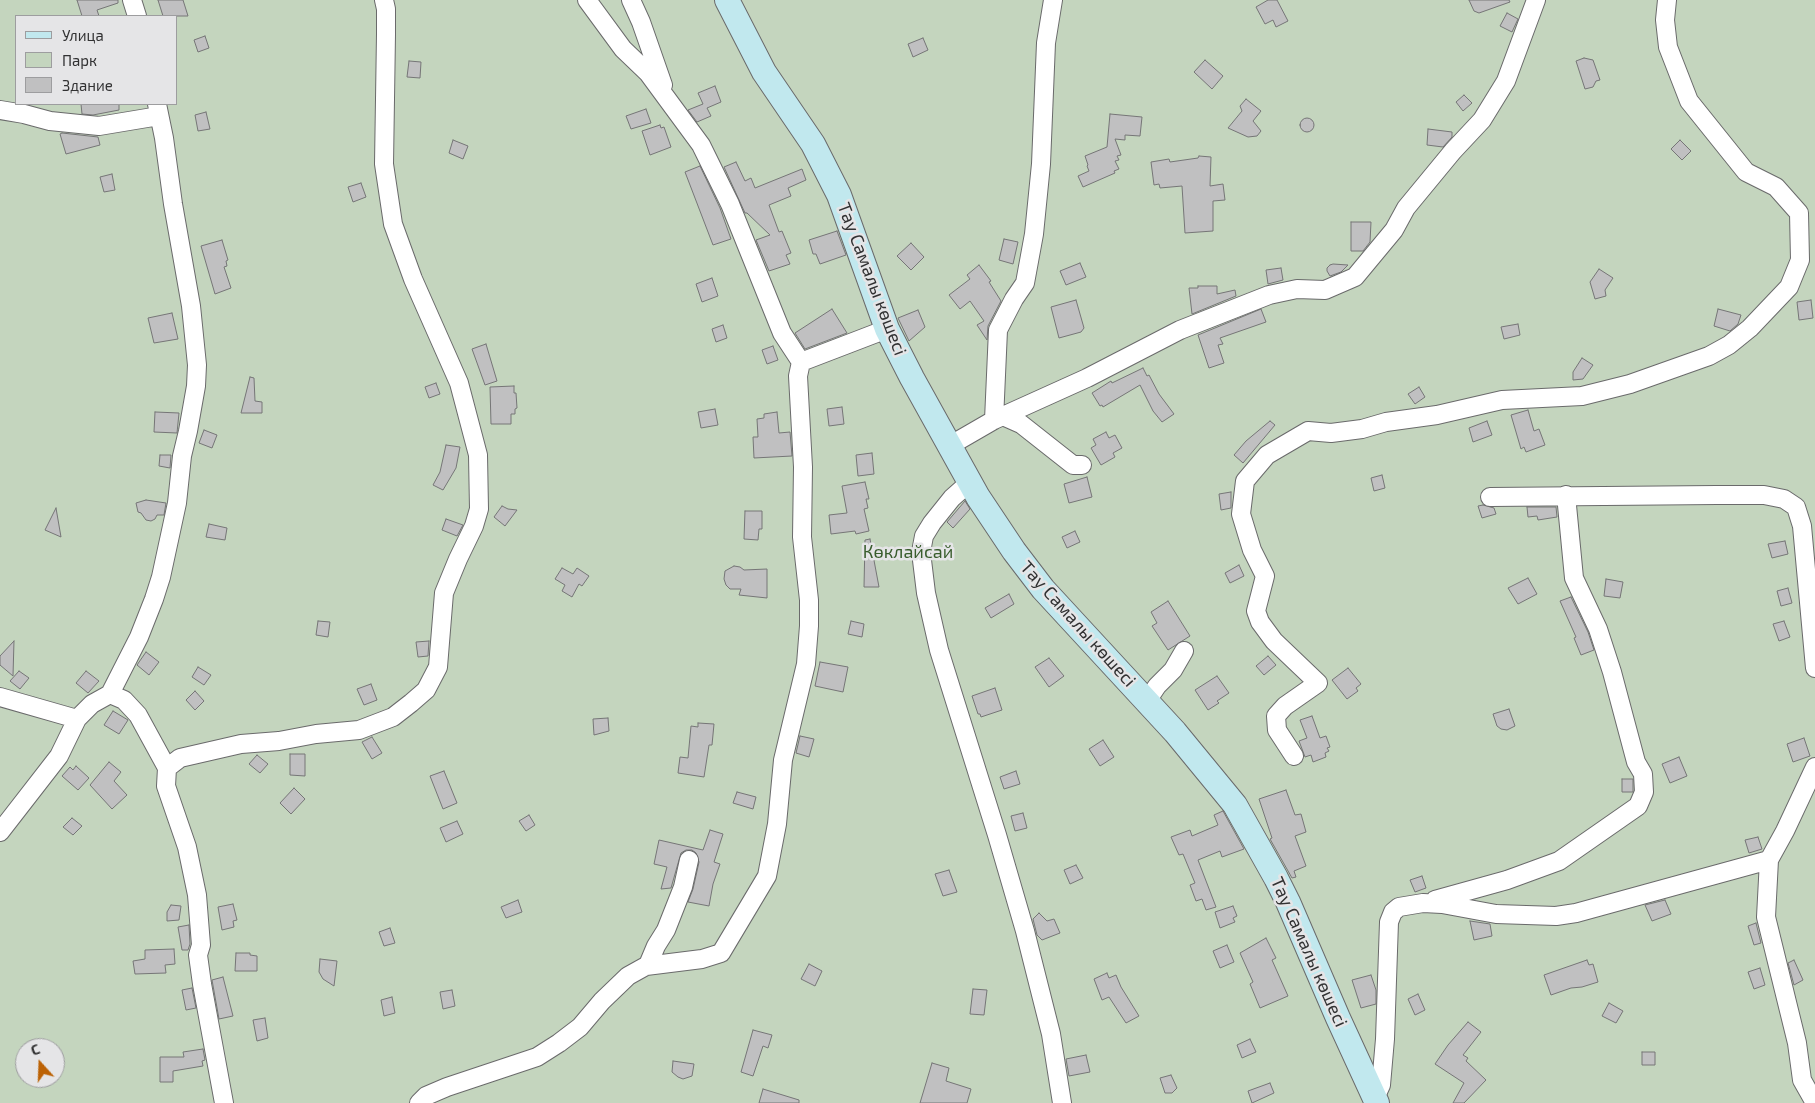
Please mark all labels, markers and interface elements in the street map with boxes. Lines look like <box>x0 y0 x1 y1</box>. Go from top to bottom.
legend <box>15 15 178 105</box>
text: Улица <box>62 26 104 44</box>
text: Парк <box>62 51 97 69</box>
text: Здание <box>62 76 113 94</box>
street label: Тау Самалы көшесі <box>833 199 911 359</box>
park label: Көклайсай <box>863 541 953 563</box>
street label: Тау Самалы көшесі <box>1016 557 1140 691</box>
street label: Тау Самалы көшесі <box>1266 874 1352 1030</box>
north arrow <box>15 1038 65 1088</box>
text: С <box>28 1040 42 1059</box>

